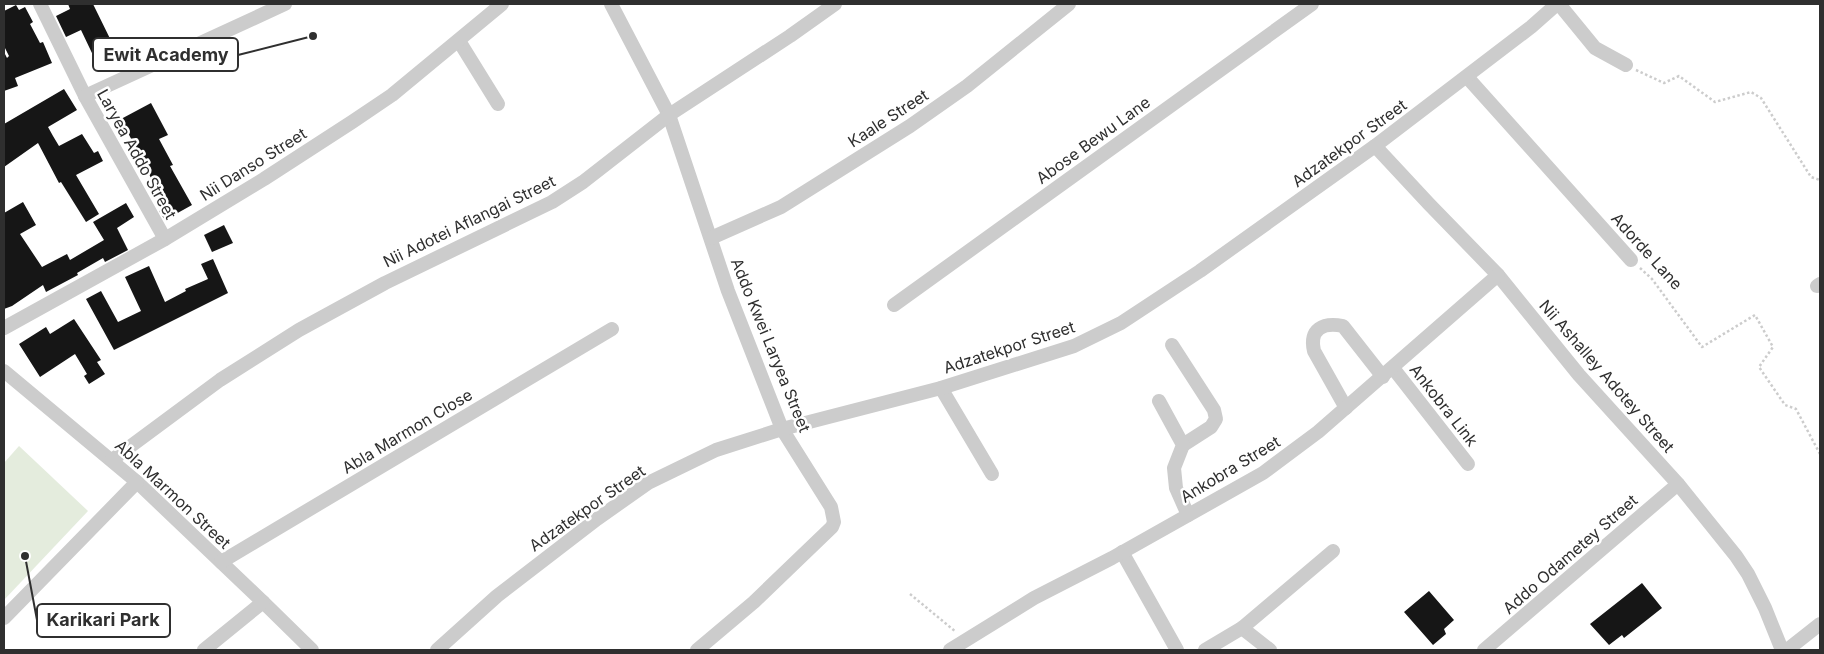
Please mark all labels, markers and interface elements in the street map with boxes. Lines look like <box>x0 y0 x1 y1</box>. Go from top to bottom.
callout: Ewit Academy <box>93 38 238 71</box>
text: Ewit Academy <box>103 44 229 65</box>
street label: Laryea Addo Street <box>93 85 181 223</box>
street label: Kaale Street <box>844 85 932 151</box>
street label: Abose Bewu Lane <box>1032 92 1154 188</box>
street label: Adzatekpor Street <box>1288 95 1410 191</box>
street label: Nii Danso Street <box>196 123 310 205</box>
street label: Nii Adotei Aflangai Street <box>380 171 558 271</box>
street label: Adorde Lane <box>1607 208 1687 294</box>
street label: Addo Kwei Laryea Street <box>727 255 815 435</box>
street label: Nii Ashalley Adotey Street <box>1535 296 1679 456</box>
street label: Adzatekpor Street <box>941 316 1077 378</box>
street label: Ankobra Link <box>1406 360 1482 450</box>
street label: Abla Marmon Close <box>338 384 476 478</box>
street label: Ankobra Street <box>1176 431 1284 507</box>
street label: Abla Marmon Street <box>111 435 235 553</box>
street label: Adzatekpor Street <box>525 461 649 555</box>
street label: Addo Odametey Street <box>1499 490 1641 618</box>
callout: Karikari Park <box>37 604 170 637</box>
text: Karikari Park <box>46 609 160 630</box>

